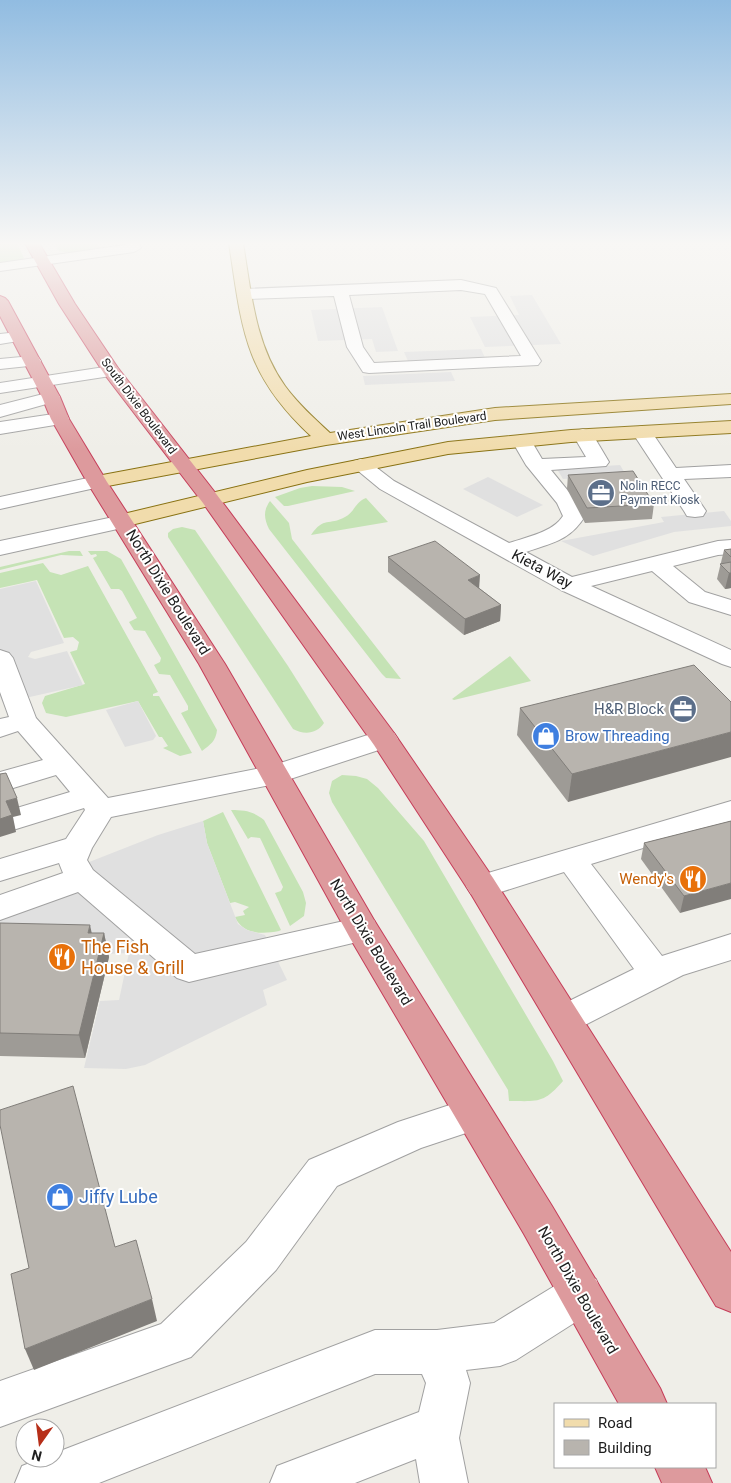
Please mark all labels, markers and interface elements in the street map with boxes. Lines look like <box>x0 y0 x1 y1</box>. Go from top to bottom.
street label: South Dixie Boulevard <box>98 355 180 457</box>
street label: West Lincoln Trail Boulevard <box>337 409 487 443</box>
office icon: Nolin RECC Payment Kiosk <box>586 478 616 508</box>
place label: Nolin RECC Payment Kiosk <box>620 479 701 507</box>
street label: North Dixie Boulevard <box>122 526 214 658</box>
street label: Kieta Way <box>509 546 575 592</box>
office icon: H&R Block <box>668 694 698 724</box>
place label: H&R Block <box>594 700 664 718</box>
shop icon: Brow Threading <box>531 721 561 751</box>
place label: Brow Threading <box>565 727 670 745</box>
restaurant icon: Wendy's <box>678 864 708 894</box>
place label: Wendy's <box>619 870 674 888</box>
street label: North Dixie Boulevard <box>326 876 416 1008</box>
place label: The Fish House & Grill <box>81 936 184 978</box>
restaurant icon: The Fish House & Grill <box>47 942 77 972</box>
shop icon: Jiffy Lube <box>45 1182 75 1212</box>
place label: Jiffy Lube <box>79 1186 158 1207</box>
street label: North Dixie Boulevard <box>534 1223 622 1357</box>
legend <box>554 1403 716 1468</box>
text: Road <box>598 1414 632 1432</box>
north arrow <box>15 1418 65 1468</box>
text: Building <box>598 1439 652 1457</box>
text: N <box>30 1447 44 1465</box>

